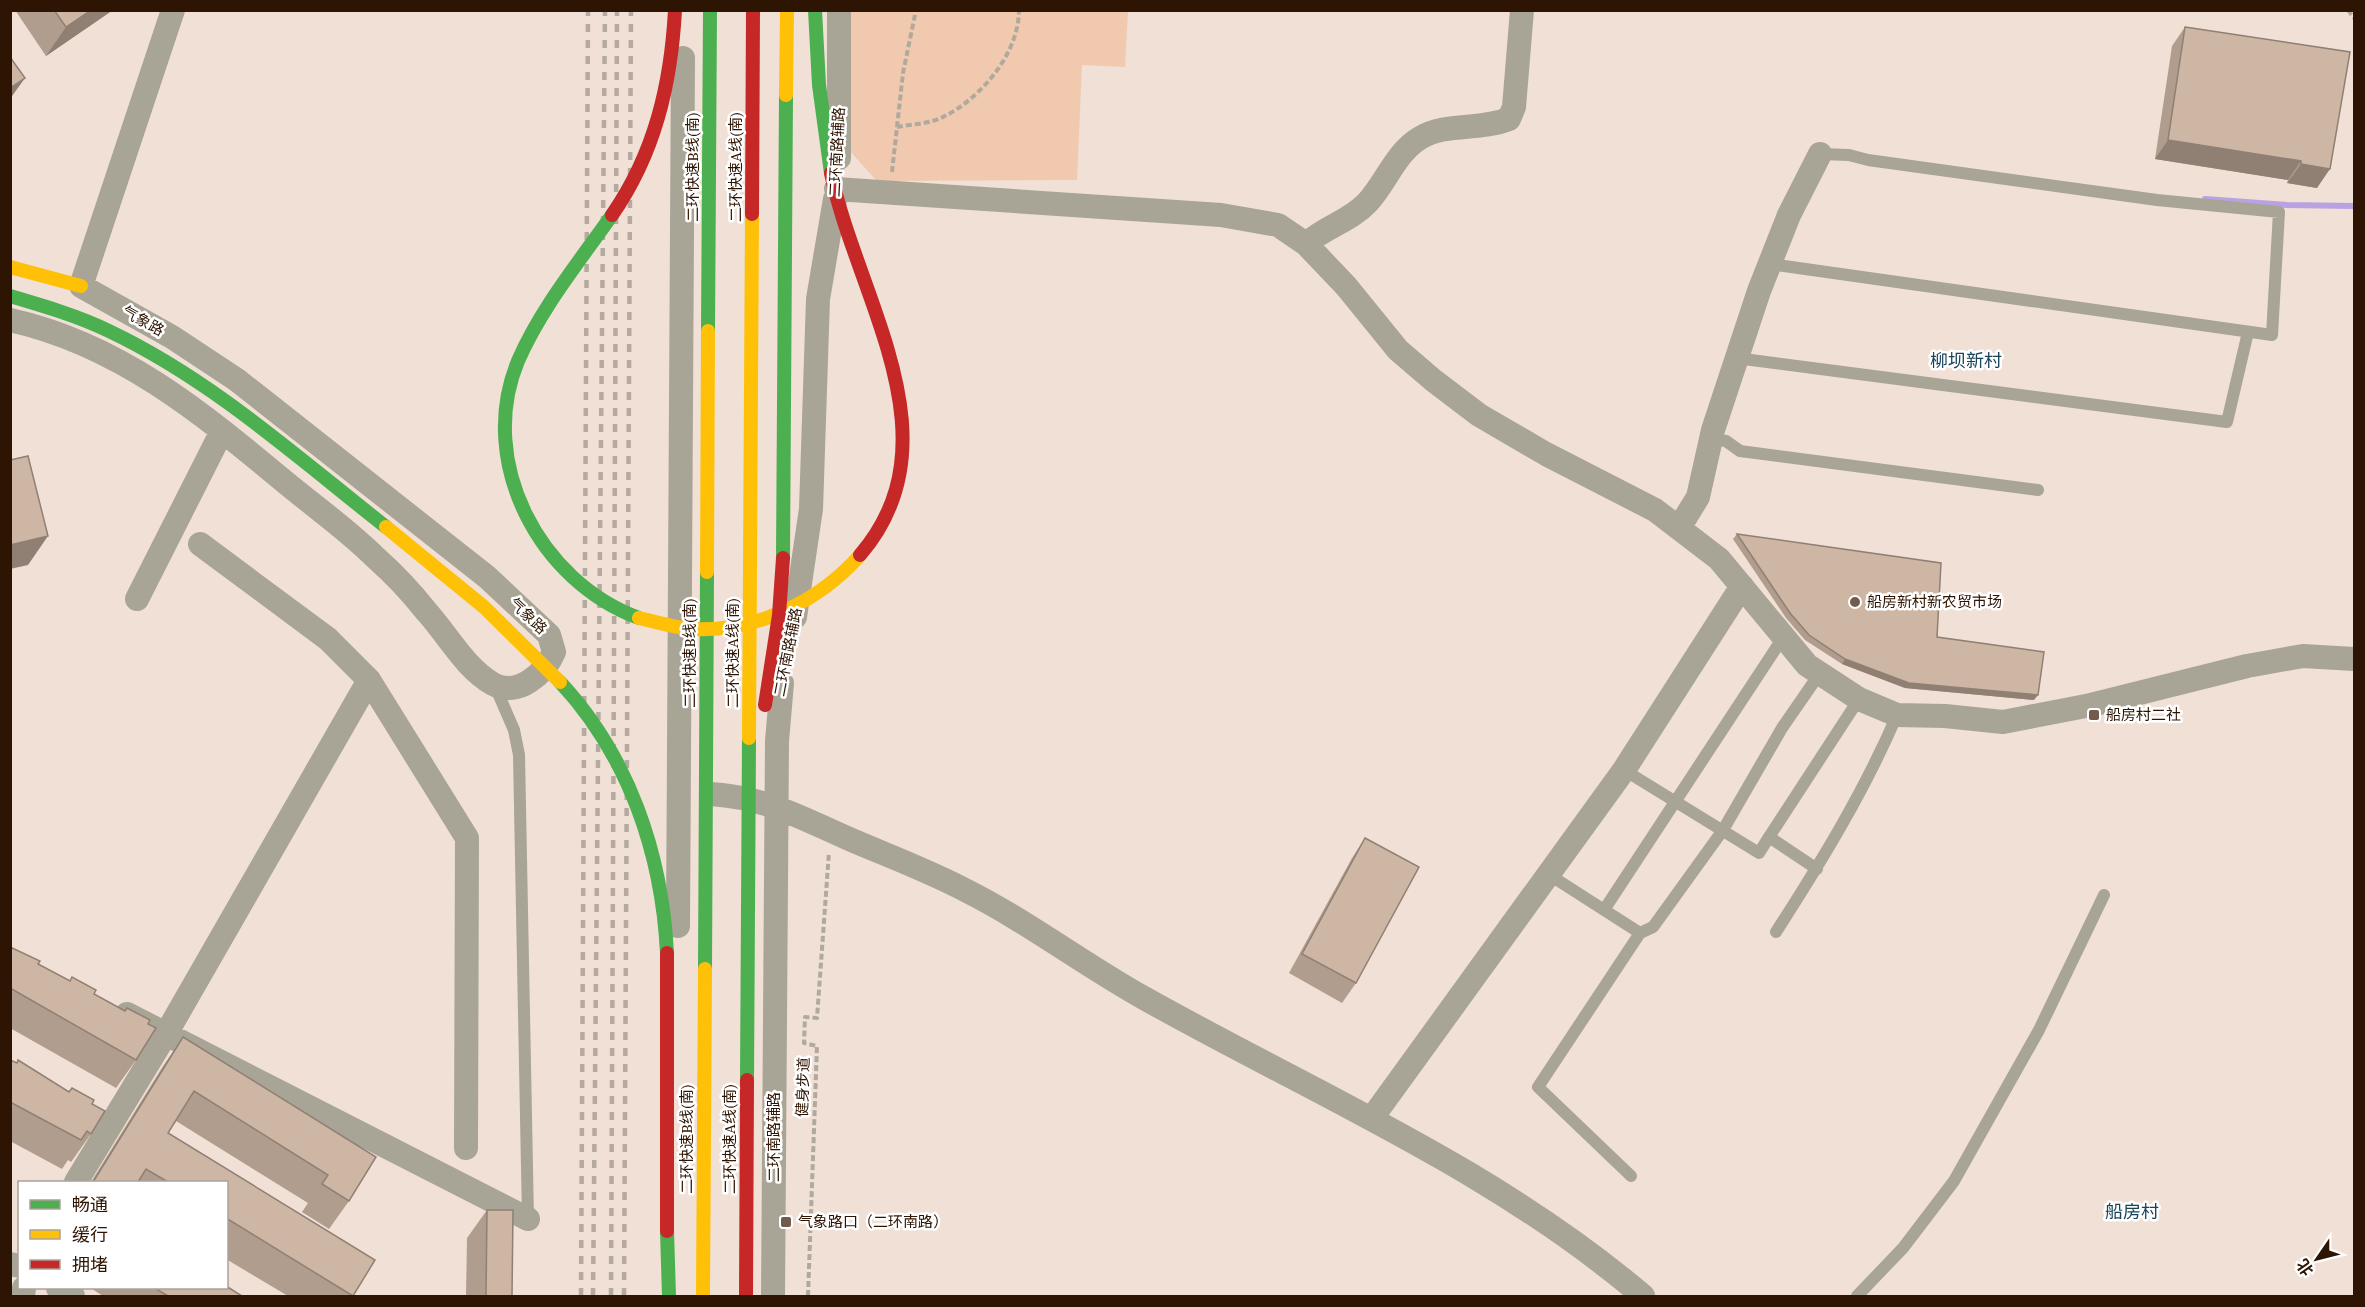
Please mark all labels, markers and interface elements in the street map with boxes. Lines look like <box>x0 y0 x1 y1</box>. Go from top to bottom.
street label: 二环南路辅路 <box>824 106 849 197</box>
street label: 二环快速B线(南) <box>682 112 703 222</box>
street label: 二环快速A线(南) <box>725 112 746 222</box>
street label: 气象路 <box>118 300 168 341</box>
district label: 柳坝新村 <box>1930 348 2002 373</box>
place label: 船房新村新农贸市场 <box>1867 591 2002 612</box>
street label: 气象路 <box>505 593 552 639</box>
marker: 船房新村新农贸市场 <box>1848 595 1862 609</box>
street label: 二环快速B线(南) <box>679 598 700 708</box>
street label: 二环快速A线(南) <box>722 598 743 708</box>
street label: 二环南路辅路 <box>769 606 806 698</box>
place label: 船房村二社 <box>2106 704 2181 725</box>
marker: 船房村二社 <box>2087 708 2101 722</box>
street label: 健身步道 <box>791 1057 814 1117</box>
street label: 二环快速B线(南) <box>676 1084 697 1194</box>
street label: 二环快速A线(南) <box>719 1084 740 1194</box>
street label: 二环南路辅路 <box>763 1092 784 1182</box>
legend <box>18 1181 228 1289</box>
text: 畅通 <box>72 1192 108 1217</box>
district label: 船房村 <box>2105 1199 2159 1224</box>
place label: 气象路口（二环南路） <box>798 1211 948 1232</box>
marker: 气象路口（二环南路） <box>779 1215 793 1229</box>
text: 缓行 <box>72 1222 108 1247</box>
north arrow <box>2287 1229 2347 1289</box>
text: 拥堵 <box>72 1252 108 1277</box>
text: 北 <box>2291 1255 2318 1280</box>

